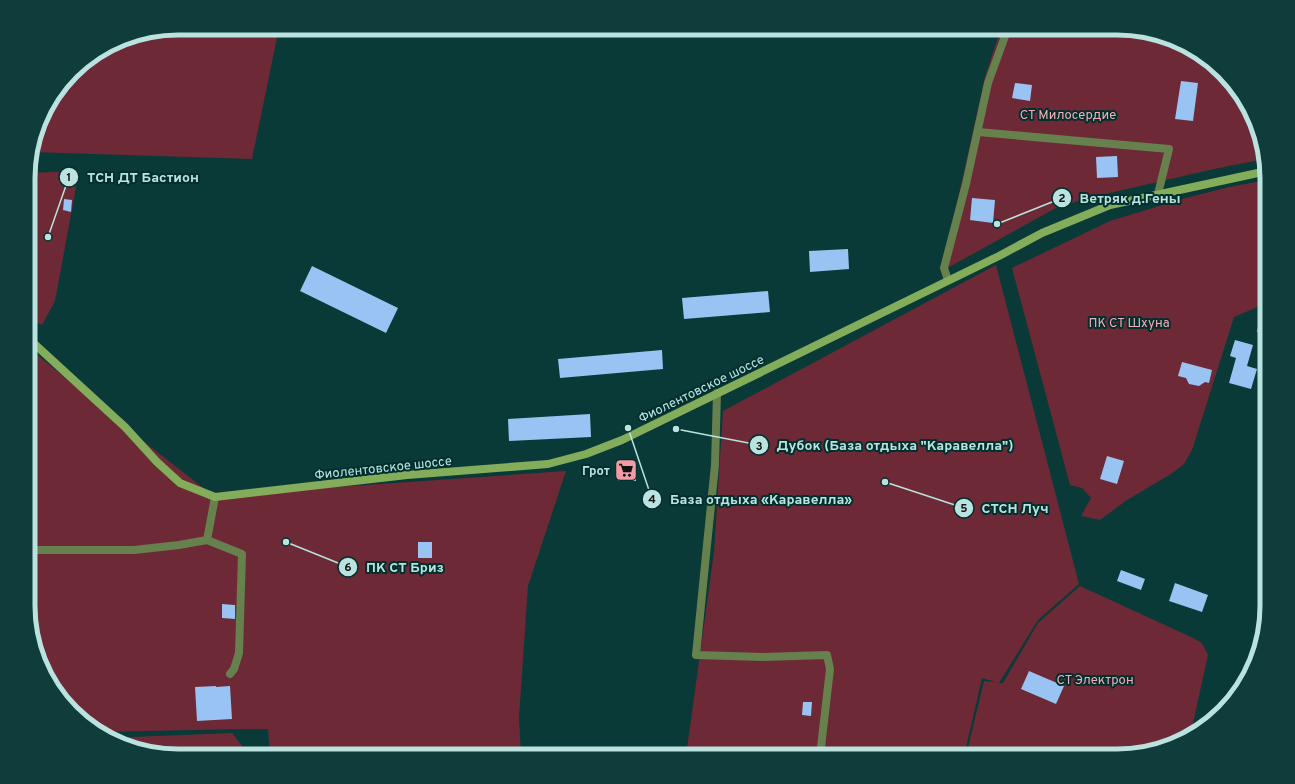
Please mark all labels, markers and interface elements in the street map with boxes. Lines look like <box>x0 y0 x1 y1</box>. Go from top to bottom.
park label: СТ Милосердие <box>1020 108 1116 124</box>
callout: ТСН ДТ Бастион <box>59 164 207 190</box>
text: 1 <box>67 170 71 186</box>
text: ТСН ДТ Бастион <box>87 170 199 187</box>
callout: Ветряк д.Гены <box>1052 185 1189 211</box>
text: 2 <box>1058 191 1066 207</box>
text: Ветряк д.Гены <box>1080 191 1180 208</box>
park label: ПК СТ Шхуна <box>1088 316 1170 332</box>
street label: Фиолентовское шоссе <box>636 352 767 427</box>
callout: Дубок (База отдыха "Каравелла") <box>749 432 1022 458</box>
text: Дубок (База отдыха "Каравелла") <box>777 438 1013 455</box>
text: 3 <box>755 439 763 455</box>
street label: Фиолентовское шоссе <box>314 454 453 484</box>
supermarket icon: Грот <box>613 457 639 483</box>
place label: Грот <box>582 464 610 480</box>
callout: База отдыха «Каравелла» <box>642 486 861 512</box>
text: 4 <box>648 492 656 508</box>
text: База отдыха «Каравелла» <box>670 492 852 509</box>
callout: СТСН Луч <box>954 495 1057 521</box>
text: 5 <box>960 501 968 517</box>
text: СТСН Луч <box>981 501 1049 518</box>
callout: ПК СТ Бриз <box>338 554 452 580</box>
text: 6 <box>344 560 352 576</box>
text: ПК СТ Бриз <box>366 560 444 577</box>
park label: СТ Электрон <box>1056 673 1134 689</box>

